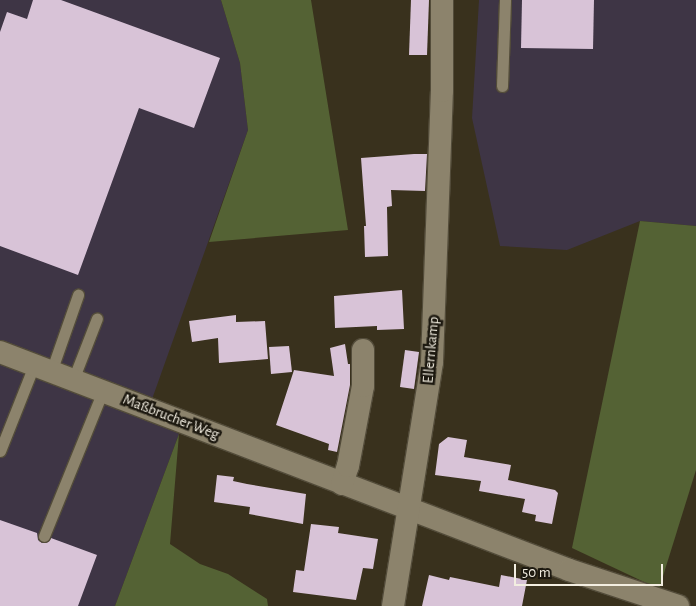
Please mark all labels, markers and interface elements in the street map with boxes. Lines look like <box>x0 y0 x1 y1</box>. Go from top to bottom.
street label: Ellernkamp <box>419 316 443 384</box>
street label: Maßbrucher Weg <box>120 390 222 444</box>
scale bar <box>516 554 665 586</box>
text: 50 m <box>522 565 551 580</box>

